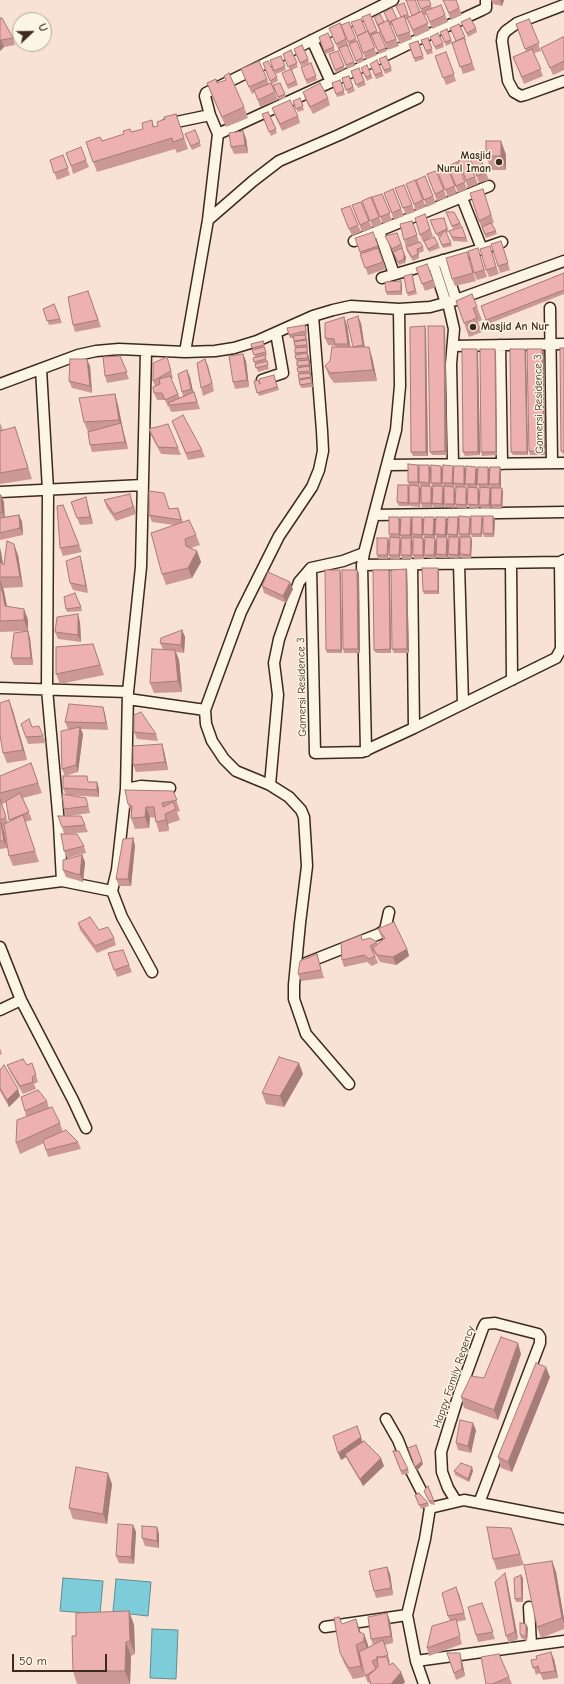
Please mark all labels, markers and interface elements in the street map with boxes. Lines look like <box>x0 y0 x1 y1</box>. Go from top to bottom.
north arrow <box>12 12 52 52</box>
text: U <box>35 22 50 34</box>
place label: Masjid Nurul Iman <box>437 149 491 175</box>
marker: Masjid Nurul Iman <box>494 157 504 167</box>
place label: Masjid An Nur <box>481 320 549 334</box>
marker: Masjid An Nur <box>468 322 478 332</box>
street label: Gamersi Residence 3 <box>532 354 546 454</box>
street label: Gamersi Residence 3 <box>295 637 309 737</box>
street label: Happy Family Regency <box>430 1324 478 1430</box>
scale bar <box>14 1646 109 1672</box>
text: 50 m <box>19 1654 47 1668</box>

